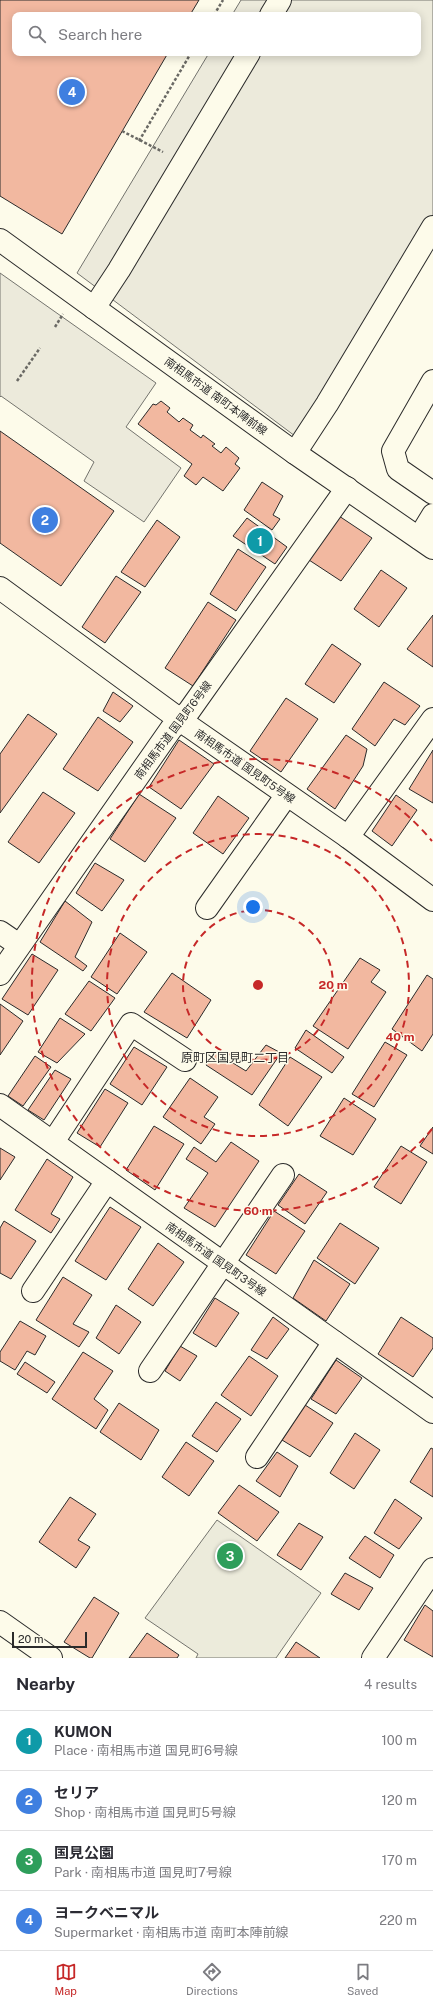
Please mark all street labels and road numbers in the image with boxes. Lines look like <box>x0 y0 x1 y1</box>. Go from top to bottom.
street label: 南相馬市道 南町本陣前線 <box>162 355 270 437</box>
street label: 南相馬市道 国見町6号線 <box>132 679 214 781</box>
street label: 南相馬市道 国見町5号線 <box>193 727 297 805</box>
street label: 南相馬市道 国見町3号線 <box>164 1220 268 1298</box>

